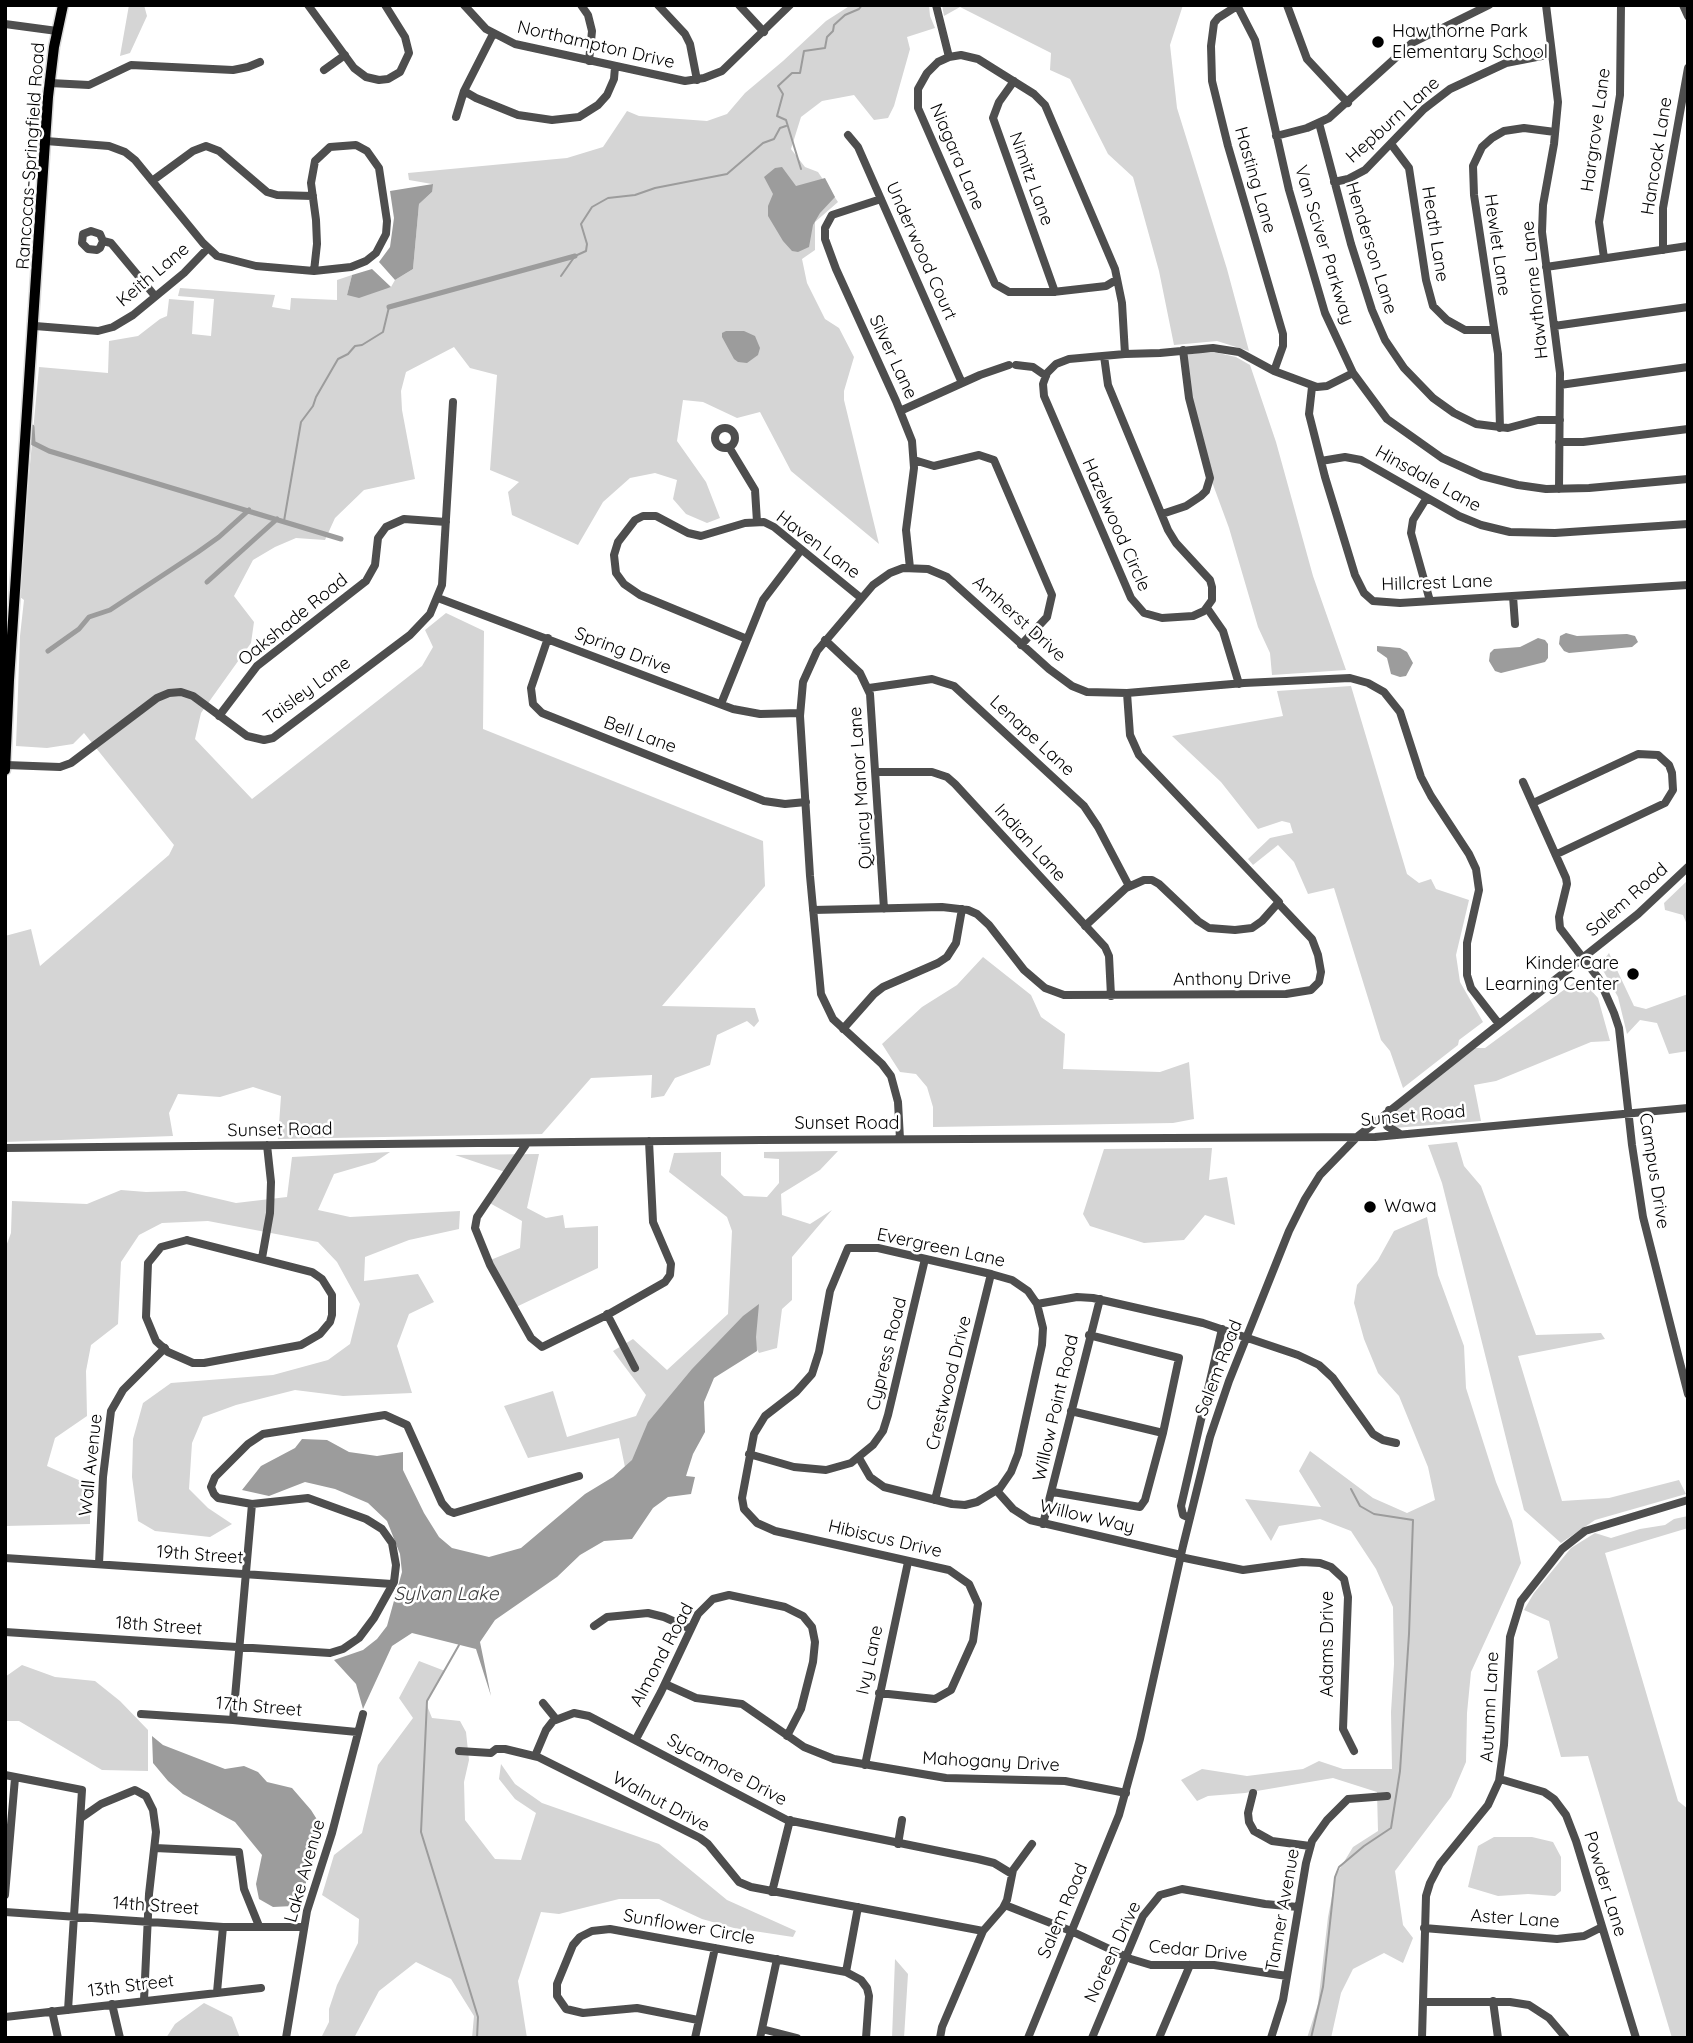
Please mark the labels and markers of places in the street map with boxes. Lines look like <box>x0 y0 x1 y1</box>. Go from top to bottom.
place label: Hawthorne Park Elementary School <box>1392 21 1548 64</box>
marker: Hawthorne Park Elementary School <box>1370 34 1386 50</box>
place label: KinderCare Learning Center <box>1485 953 1619 996</box>
marker: KinderCare Learning Center <box>1625 966 1641 982</box>
place label: Wawa <box>1384 1196 1437 1218</box>
marker: Wawa <box>1362 1199 1378 1215</box>

